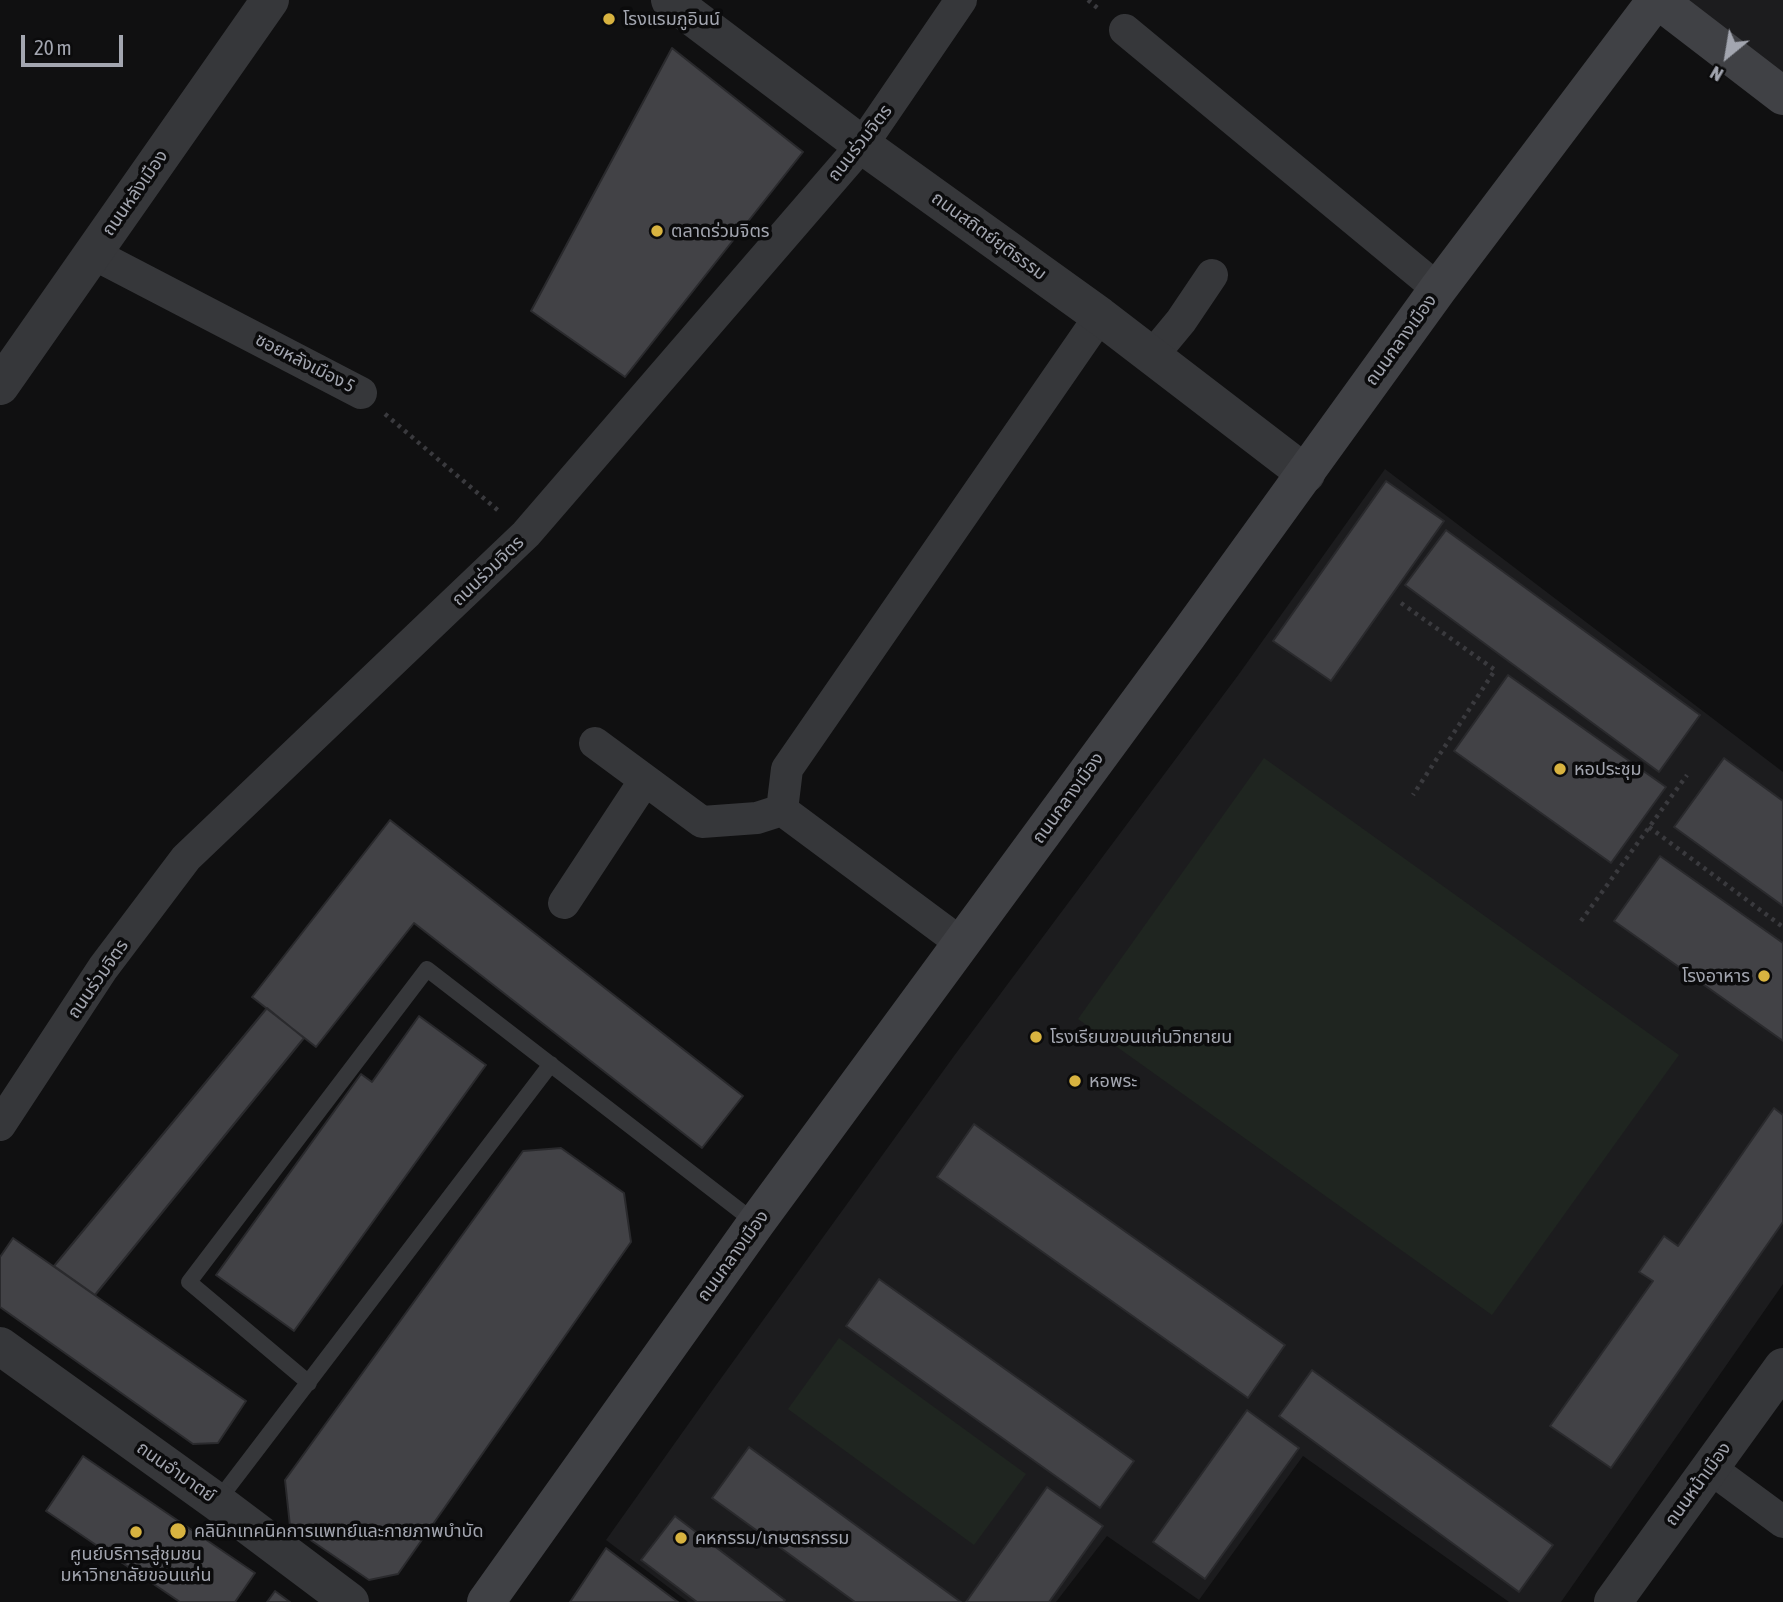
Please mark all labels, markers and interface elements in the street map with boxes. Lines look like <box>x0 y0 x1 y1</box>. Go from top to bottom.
place label: โรงแรมภูอินน์ <box>623 8 720 30</box>
marker: โรงแรมภูอินน์ <box>601 11 617 27</box>
scale bar <box>24 21 126 65</box>
north arrow <box>1692 21 1762 91</box>
text: 20 m <box>34 35 72 59</box>
text: N <box>1706 62 1727 87</box>
street label: ถนนร่วมจิตร <box>823 100 897 186</box>
street label: ถนนหลังเมือง <box>98 146 172 240</box>
street label: ถนนสถิตย์ยุติธรรม <box>927 187 1051 285</box>
place label: ตลาดร่วมจิตร <box>671 220 770 242</box>
marker: ตลาดร่วมจิตร <box>649 223 665 239</box>
street label: ถนนกลางเมือง <box>1361 290 1441 390</box>
street label: ซอยหลังเมือง 5 <box>252 329 358 397</box>
street label: ถนนร่วมจิตร <box>448 531 528 611</box>
street label: ถนนกลางเมือง <box>1028 748 1108 848</box>
place label: หอประชุม <box>1574 758 1642 780</box>
marker: หอประชุม <box>1552 761 1568 777</box>
street label: ถนนร่วมจิตร <box>63 935 133 1023</box>
place label: โรงอาหาร <box>1682 965 1750 987</box>
marker: โรงอาหาร <box>1756 968 1772 984</box>
place label: โรงเรียนขอนแก่นวิทยายน <box>1050 1026 1232 1048</box>
marker: โรงเรียนขอนแก่นวิทยายน <box>1028 1029 1044 1045</box>
place label: หอพระ <box>1089 1070 1137 1092</box>
marker: หอพระ <box>1067 1073 1083 1089</box>
street label: ถนนกลางเมือง <box>693 1206 773 1306</box>
street label: ถนนอำมาตย์ <box>133 1437 219 1507</box>
street label: ถนนหน้าเมือง <box>1660 1438 1736 1530</box>
place label: คลินิกเทคนิคการแพทย์และกายภาพบำบัด <box>194 1520 484 1542</box>
marker: คลินิกเทคนิคการแพทย์และกายภาพบำบัด <box>168 1521 188 1541</box>
marker: ศูนย์บริการสู่ชุมชน มหาวิทยาลัยขอนแก่น <box>128 1524 144 1540</box>
place label: คหกรรม/เกษตรกรรม <box>695 1527 849 1549</box>
marker: คหกรรม/เกษตรกรรม <box>673 1530 689 1546</box>
place label: ศูนย์บริการสู่ชุมชน มหาวิทยาลัยขอนแก่น <box>61 1543 211 1586</box>

